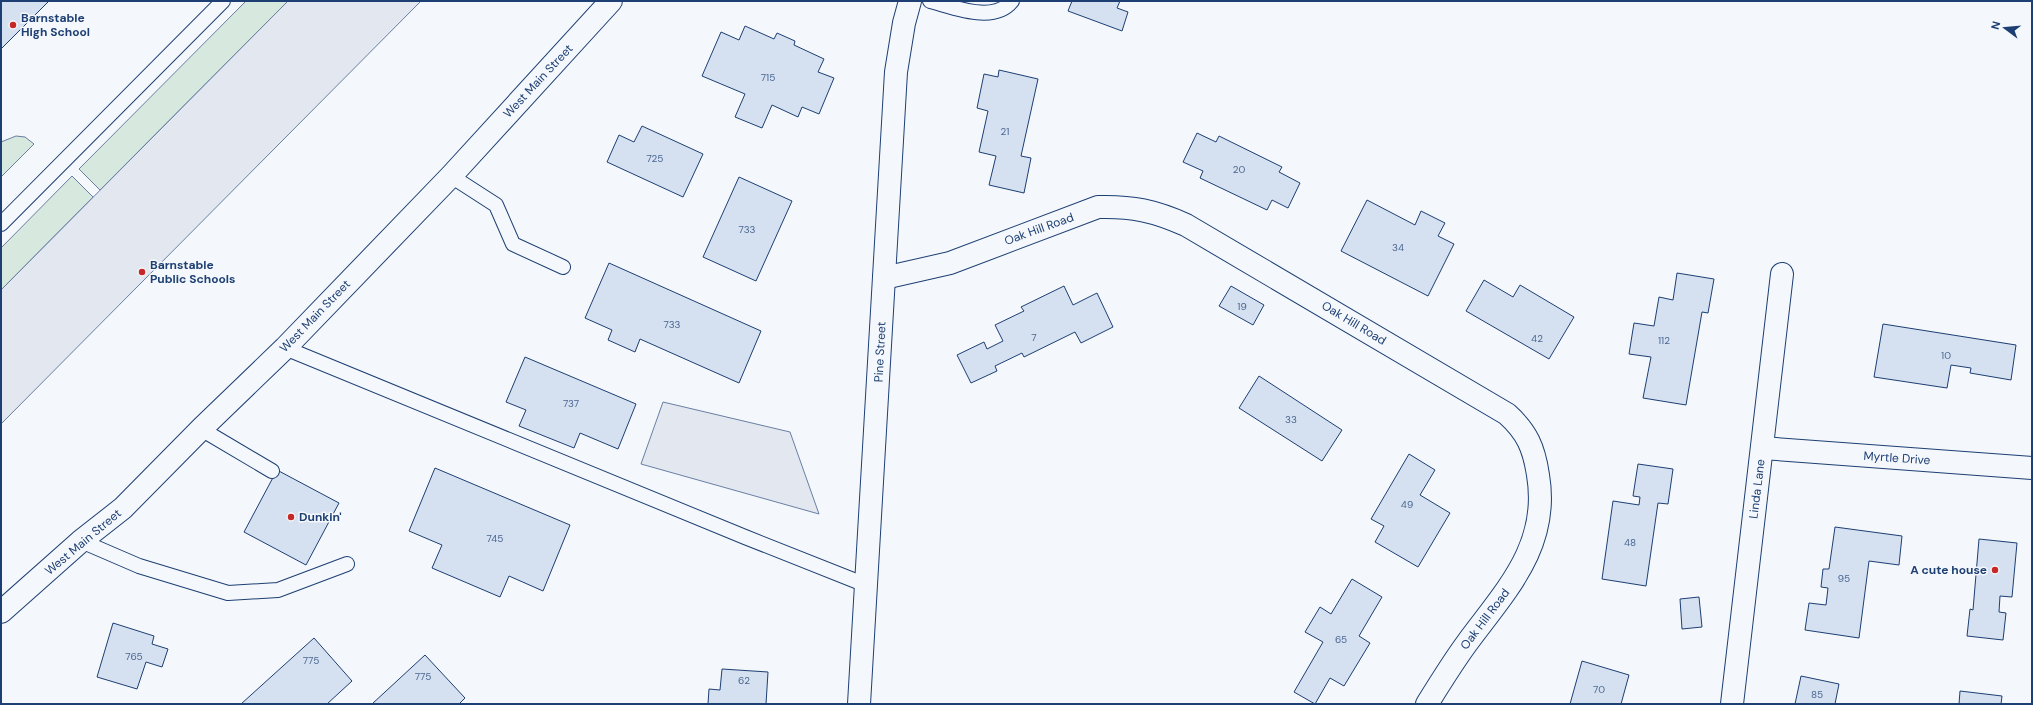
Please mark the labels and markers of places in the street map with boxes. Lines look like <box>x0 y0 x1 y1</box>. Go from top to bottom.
place label: Barnstable High School <box>21 10 90 40</box>
marker: Barnstable High School <box>8 20 18 30</box>
place label: Barnstable Public Schools <box>150 257 235 287</box>
marker: Barnstable Public Schools <box>137 267 147 277</box>
place label: Dunkin' <box>299 509 342 525</box>
marker: Dunkin' <box>286 512 296 522</box>
place label: A cute house <box>1910 562 1987 578</box>
marker: A cute house <box>1990 565 2000 575</box>

